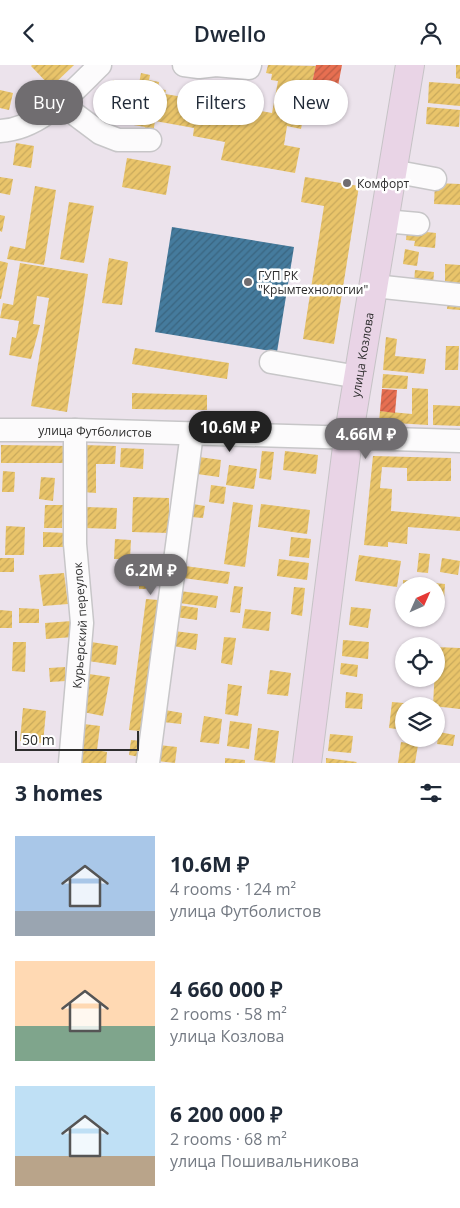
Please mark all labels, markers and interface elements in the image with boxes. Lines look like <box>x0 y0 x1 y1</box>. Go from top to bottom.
text: Dwello <box>194 18 266 48</box>
icon: back <box>15 19 43 47</box>
icon: person <box>417 19 445 47</box>
chip: Buy <box>15 80 83 125</box>
chip: Rent <box>93 80 167 125</box>
chip: Filters <box>177 80 264 125</box>
chip: New <box>274 80 348 125</box>
place label: Комфорт <box>357 175 409 192</box>
marker: Комфорт <box>341 177 353 189</box>
place label: ГУП РК "Крымтехнологии" <box>258 267 368 298</box>
marker: ГУП РК "Крымтехнологии" <box>242 276 254 288</box>
street label: улица Козлова <box>347 311 377 398</box>
pin: 10.6M ₽ <box>184 411 276 453</box>
text: 10.6M ₽ <box>200 416 260 438</box>
pin: 4.66M ₽ <box>320 417 412 460</box>
street label: улица Футболистов <box>38 422 152 441</box>
text: 4.66M ₽ <box>336 423 396 445</box>
pin: 6.2M ₽ <box>110 553 192 596</box>
text: 6.2M ₽ <box>125 559 177 581</box>
street label: Курьерский переулок <box>68 561 91 689</box>
north arrow <box>395 577 445 627</box>
map controls <box>395 577 445 747</box>
button: locate <box>395 637 445 687</box>
button: layers <box>395 697 445 747</box>
scale bar <box>15 728 139 751</box>
text: 50 m <box>22 730 55 749</box>
text: 3 homes <box>15 779 103 807</box>
icon: filters <box>417 779 445 807</box>
text: 10.6M ₽ <box>170 850 250 878</box>
icon: home <box>55 856 115 916</box>
text: 4 rooms · 124 m² <box>170 878 296 900</box>
text: улица Футболистов <box>170 900 321 922</box>
text: 4 660 000 ₽ <box>170 975 283 1003</box>
icon: home <box>55 981 115 1041</box>
text: 2 rooms · 58 m² <box>170 1003 287 1025</box>
text: улица Козлова <box>170 1025 284 1047</box>
text: 6 200 000 ₽ <box>170 1100 283 1128</box>
icon: home <box>55 1106 115 1166</box>
text: 2 rooms · 68 m² <box>170 1128 287 1150</box>
text: улица Пошивальникова <box>170 1150 359 1172</box>

